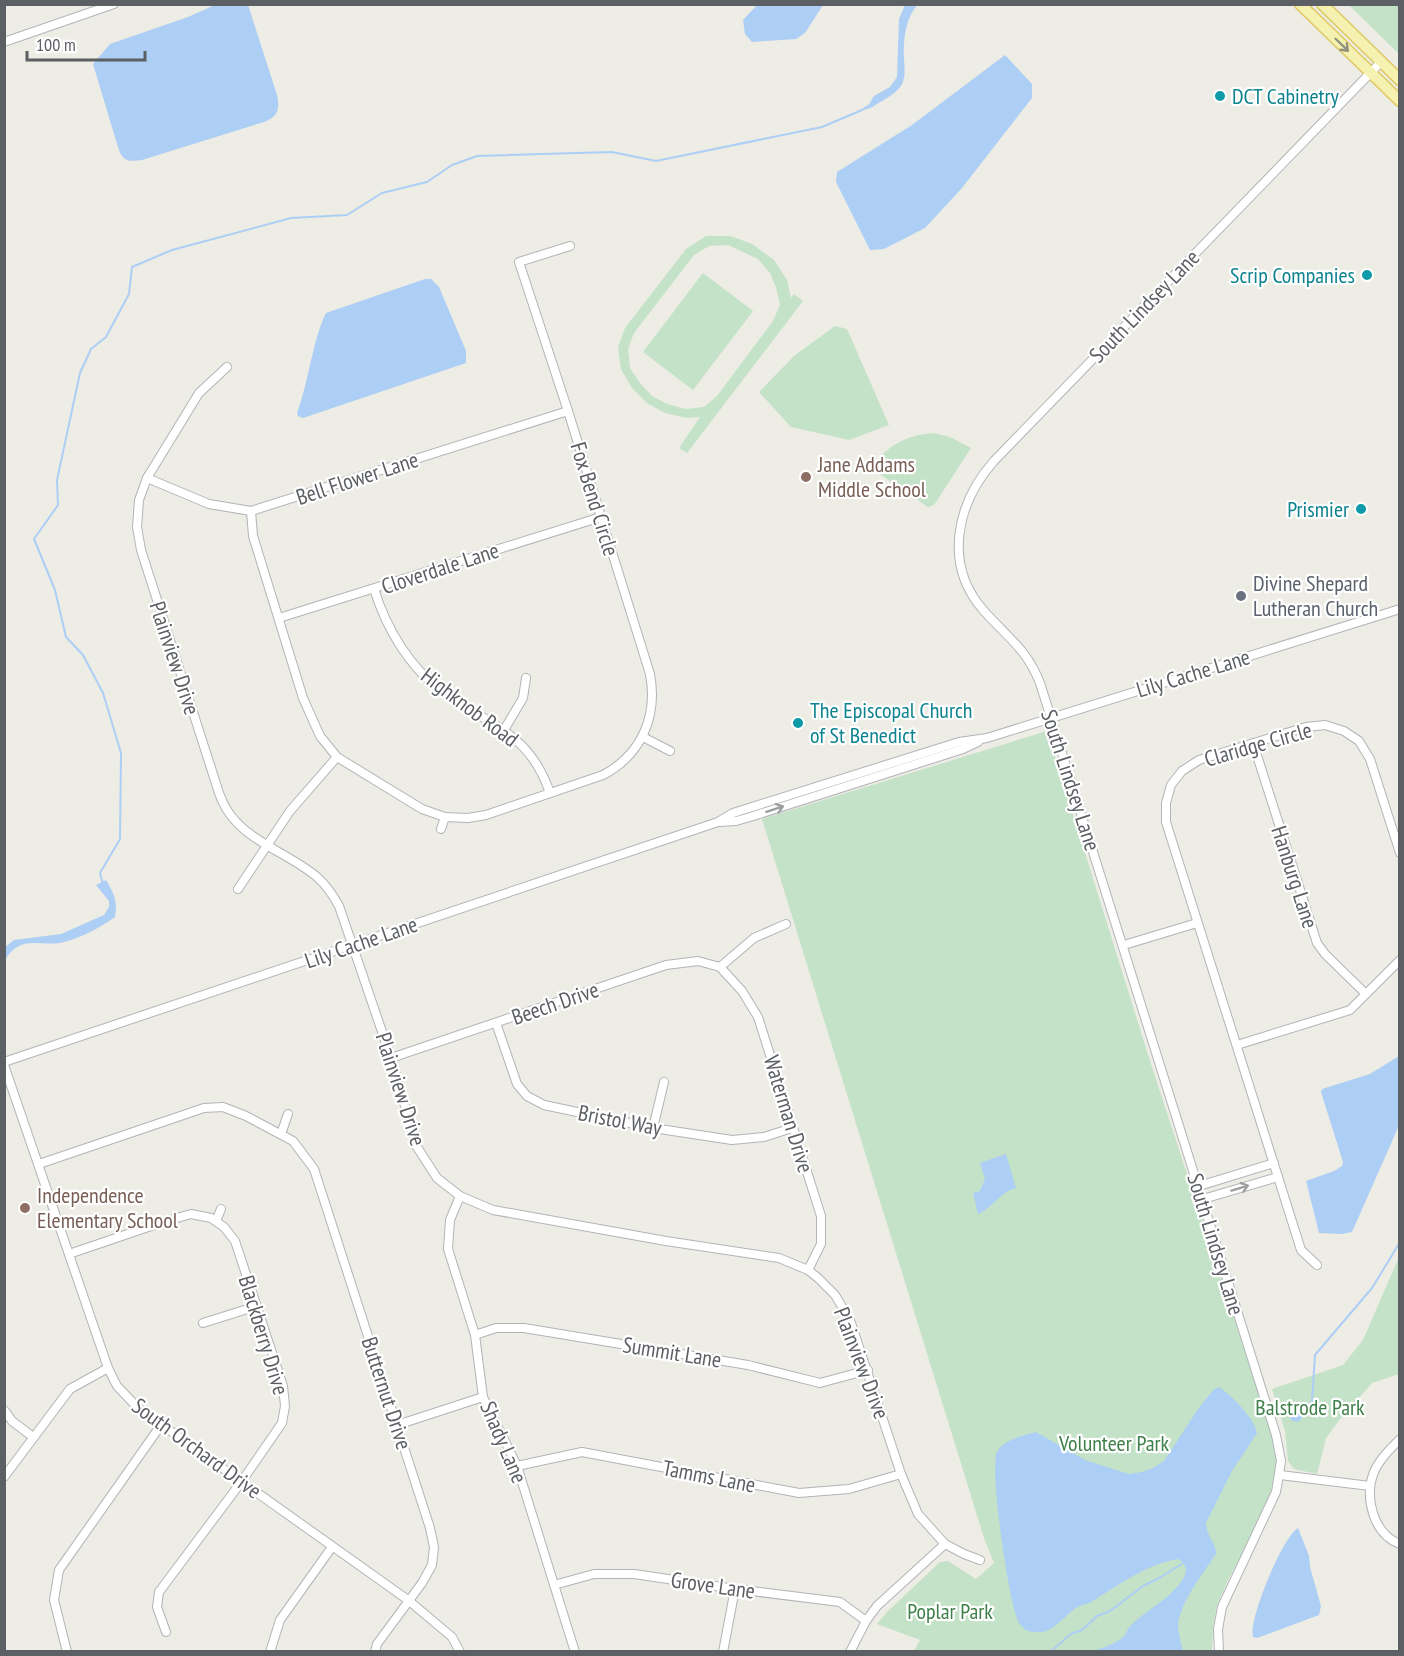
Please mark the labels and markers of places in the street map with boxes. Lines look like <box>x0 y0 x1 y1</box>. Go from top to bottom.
place label: DCT Cabinetry <box>1232 82 1340 110</box>
marker: DCT Cabinetry <box>1213 89 1227 103</box>
place label: Scrip Companies <box>1230 261 1355 289</box>
marker: Scrip Companies <box>1360 268 1374 282</box>
place label: Jane Addams Middle School <box>817 450 927 503</box>
marker: Jane Addams Middle School <box>799 470 813 484</box>
place label: Prismier <box>1287 495 1349 523</box>
marker: Prismier <box>1354 502 1368 516</box>
place label: Divine Shepard Lutheran Church <box>1253 569 1378 622</box>
marker: Divine Shepard Lutheran Church <box>1234 589 1248 603</box>
place label: The Episcopal Church of St Benedict <box>810 696 972 749</box>
marker: The Episcopal Church of St Benedict <box>791 716 805 730</box>
place label: Independence Elementary School <box>37 1181 179 1234</box>
marker: Independence Elementary School <box>18 1201 32 1215</box>

